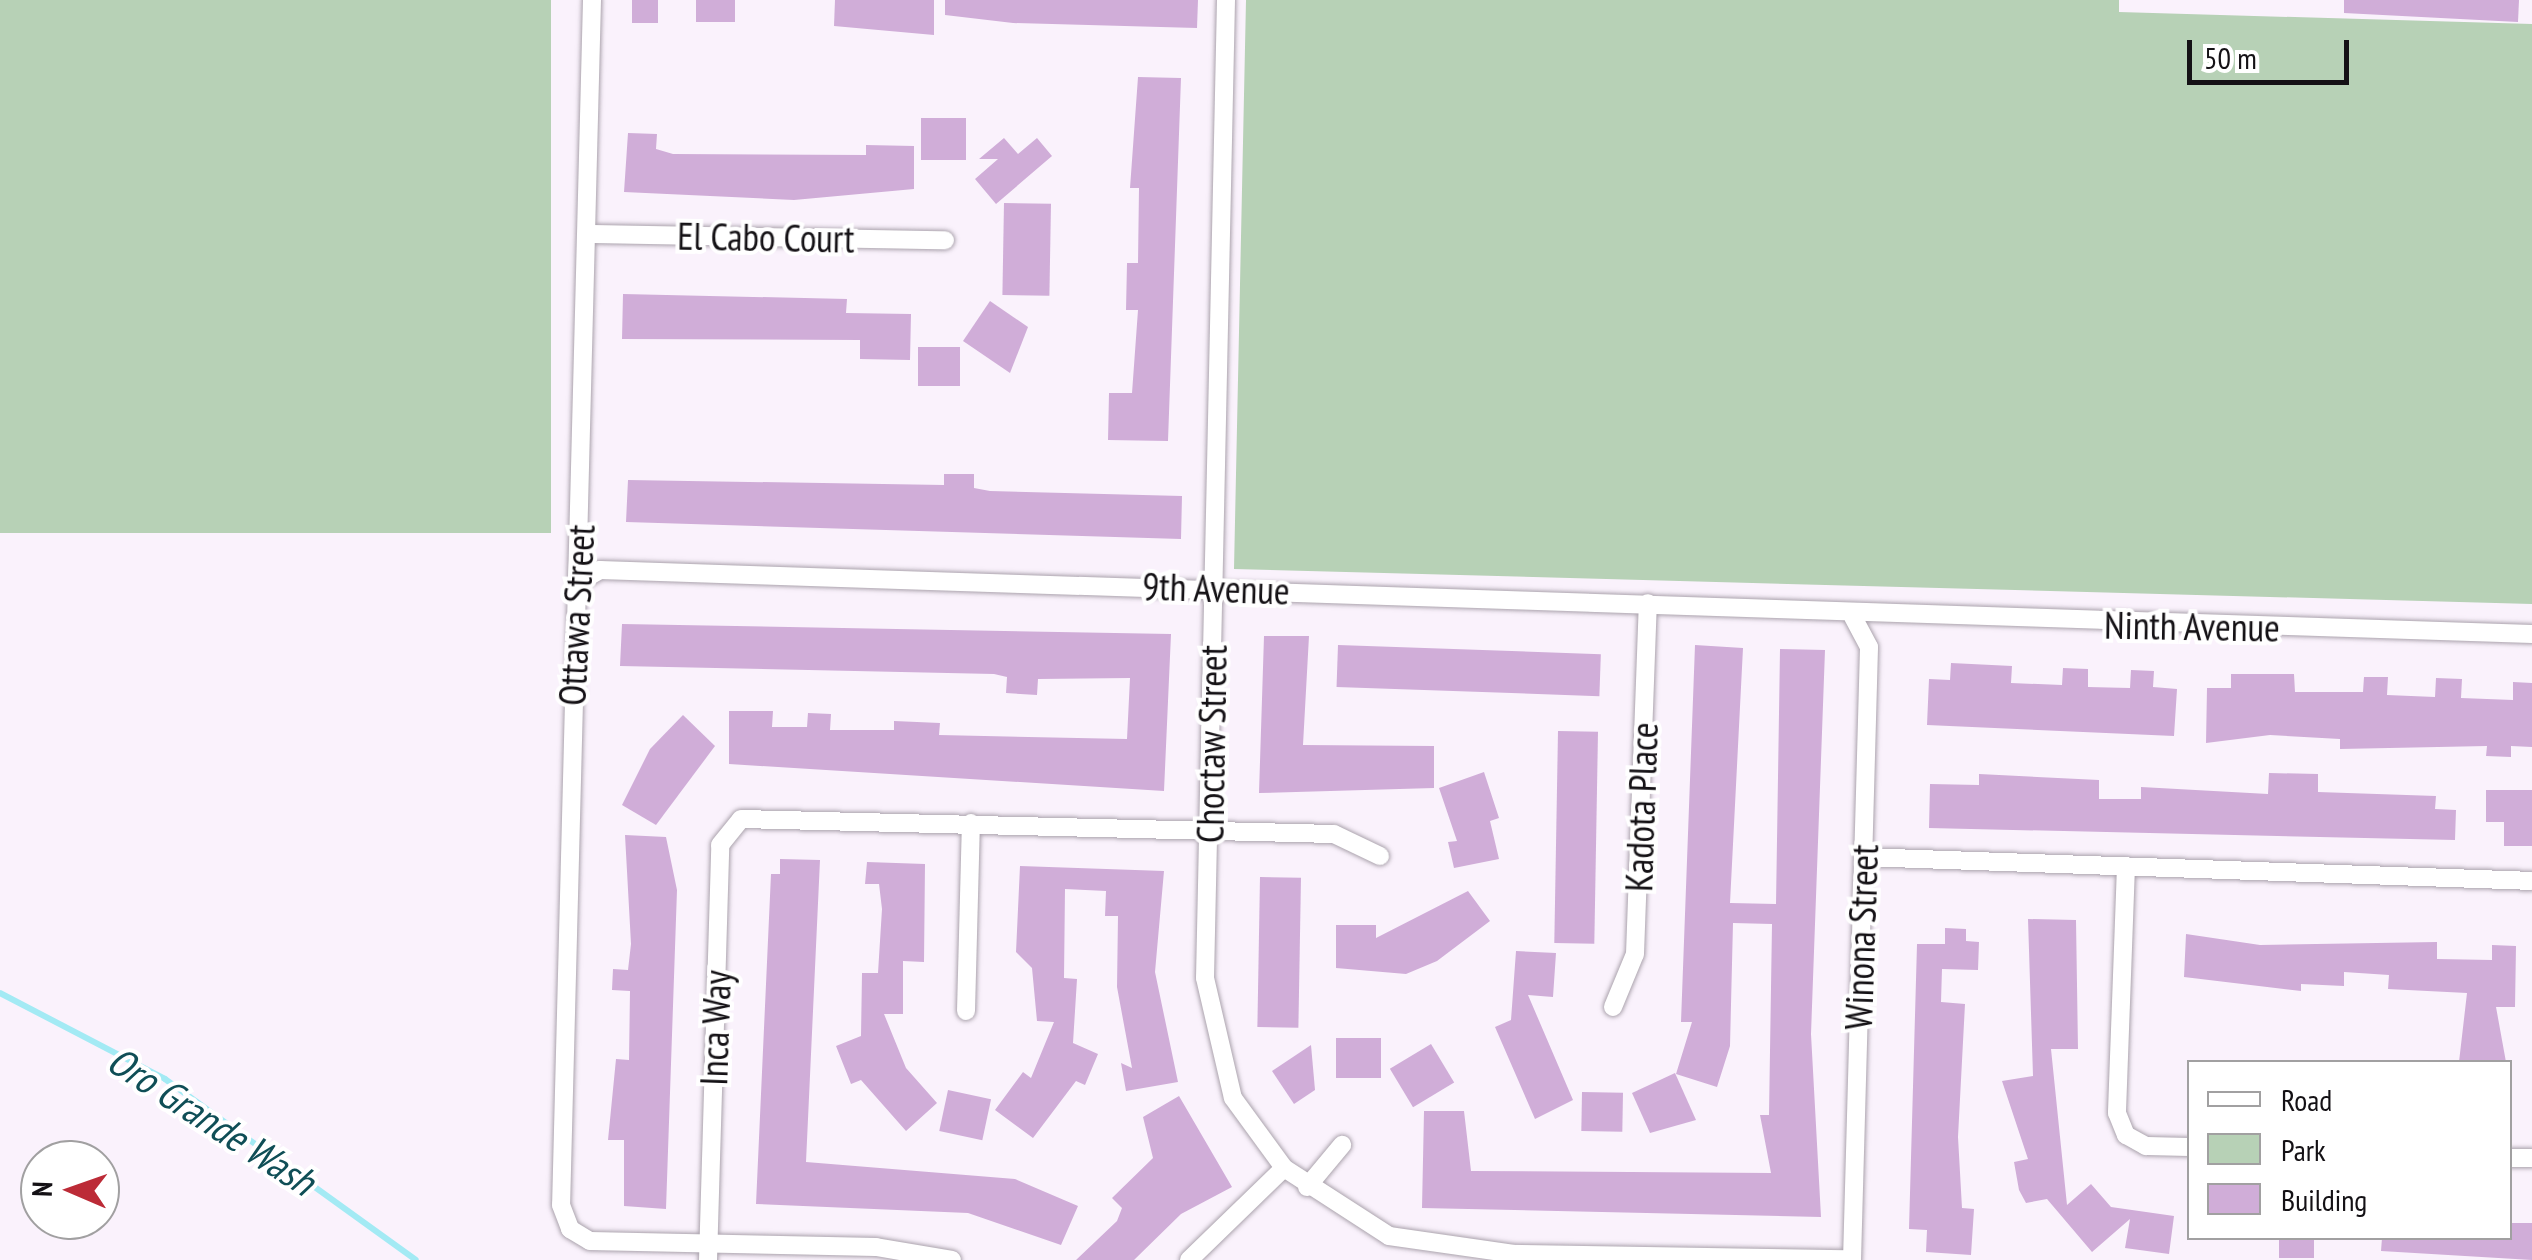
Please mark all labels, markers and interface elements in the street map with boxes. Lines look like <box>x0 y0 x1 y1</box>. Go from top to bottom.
scale bar <box>2192 20 2354 82</box>
text: 50 m <box>2204 38 2257 77</box>
street label: El Cabo Court <box>677 213 855 261</box>
street label: Ottawa Street <box>548 523 604 707</box>
street label: 9th Avenue <box>1141 563 1291 613</box>
street label: Ninth Avenue <box>2103 602 2281 650</box>
street label: Choctaw Street <box>1186 644 1236 844</box>
street label: Kadota Place <box>1615 722 1667 892</box>
street label: Winona Street <box>1835 844 1887 1030</box>
street label: Inca Way <box>690 969 740 1087</box>
water label: Oro Grande Wash <box>99 1035 325 1205</box>
legend <box>2187 1060 2512 1240</box>
text: Road <box>2281 1080 2332 1119</box>
text: Park <box>2281 1130 2326 1169</box>
north arrow <box>20 1140 120 1240</box>
text: Building <box>2281 1180 2367 1219</box>
text: N <box>23 1181 60 1197</box>

